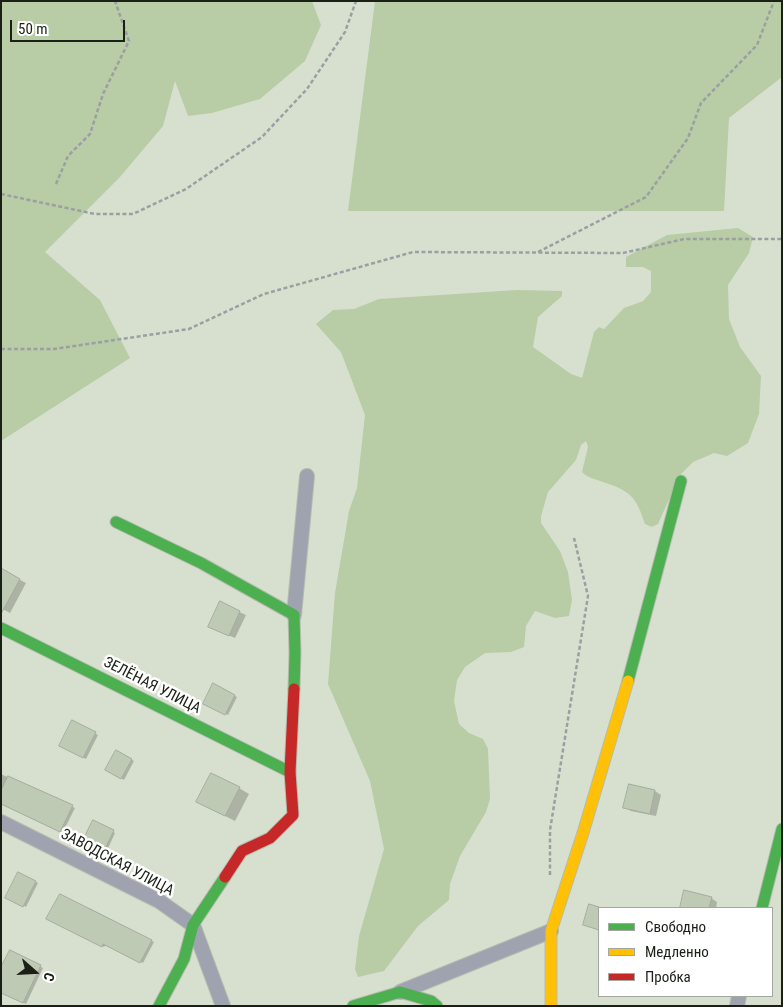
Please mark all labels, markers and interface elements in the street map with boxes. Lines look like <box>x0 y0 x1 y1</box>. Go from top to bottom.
scale bar <box>12 10 128 42</box>
text: 50 m <box>18 20 48 38</box>
street label: ЗЕЛЁНАЯ УЛИЦА <box>100 654 204 718</box>
street label: ЗАВОДСКАЯ УЛИЦА <box>57 826 177 900</box>
legend <box>598 907 773 997</box>
text: Свободно <box>645 918 706 936</box>
text: Медленно <box>645 943 709 961</box>
north arrow <box>10 947 60 997</box>
text: Пробка <box>645 968 691 986</box>
text: С <box>40 970 58 983</box>

